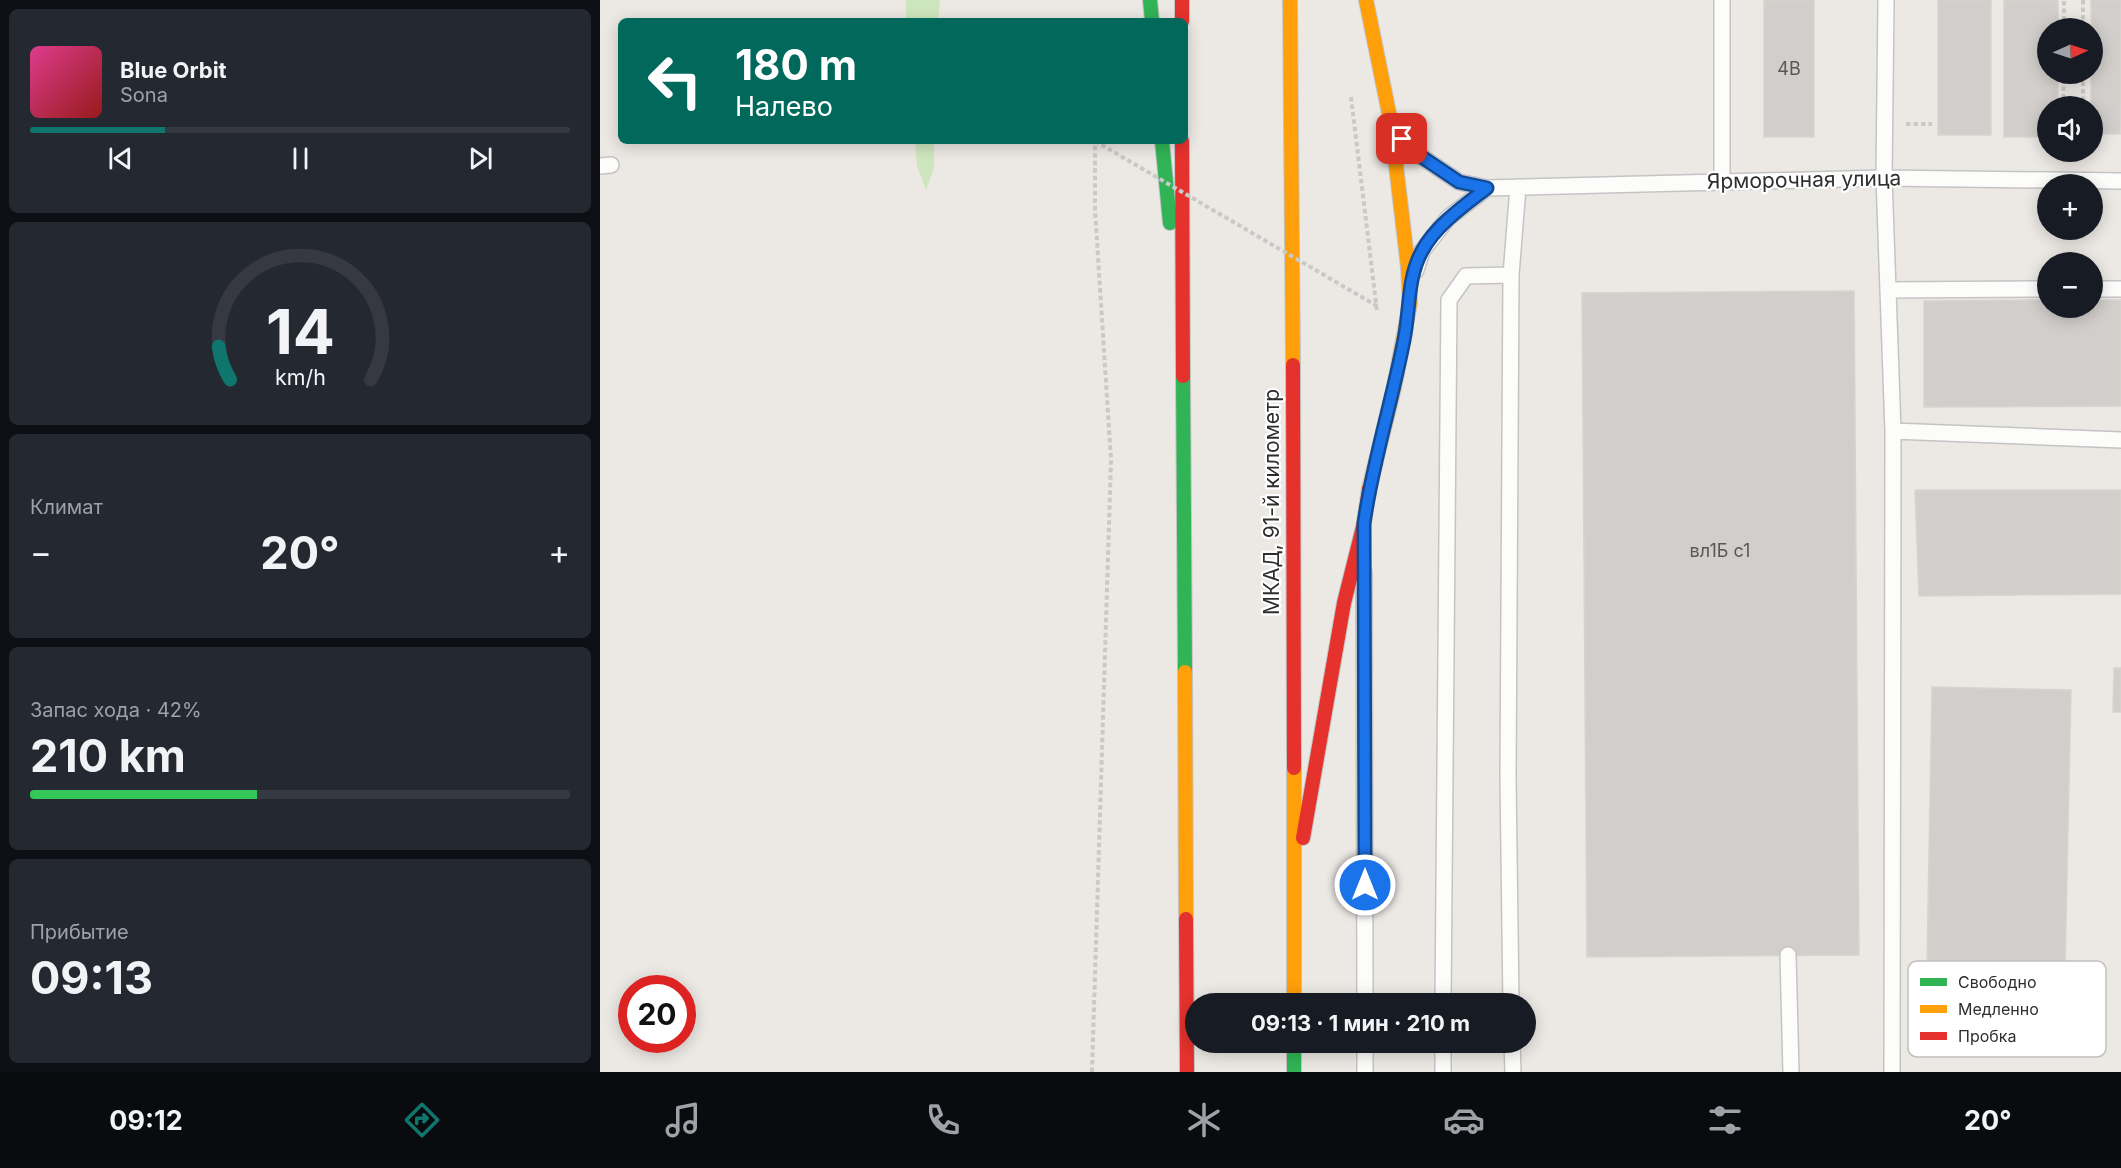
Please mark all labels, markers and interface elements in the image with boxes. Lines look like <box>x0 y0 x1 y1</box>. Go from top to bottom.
north arrow <box>2037 18 2103 84</box>
map controls <box>2037 18 2103 318</box>
text: 180 m <box>735 39 857 90</box>
icon: left <box>636 42 714 120</box>
text: Blue Orbit <box>120 57 227 83</box>
house number: 4В <box>1777 58 1801 79</box>
text: Sona <box>120 83 168 107</box>
text: Налево <box>735 90 833 123</box>
button: sound <box>2037 96 2103 162</box>
pin <box>1376 113 1427 164</box>
icon: arrive <box>1385 122 1418 155</box>
icon: previous <box>104 142 137 175</box>
icon: pause <box>284 142 317 175</box>
icon: next <box>464 142 497 175</box>
street label: Ярморочная улица <box>1707 165 1901 194</box>
button: + <box>2037 174 2103 240</box>
button: − <box>2037 252 2103 318</box>
text: 14 <box>265 295 335 370</box>
text: km/h <box>275 365 325 391</box>
street label: МКАД, 91-й километр <box>1259 389 1284 615</box>
text: Климат <box>30 495 103 519</box>
text: 20° <box>260 525 340 580</box>
text: − <box>30 532 52 572</box>
text: + <box>548 532 570 572</box>
house number: вл1Б с1 <box>1690 540 1750 561</box>
text: Запас хода · 42% <box>30 698 202 722</box>
text: 210 km <box>30 728 186 783</box>
position arrow <box>1333 853 1397 917</box>
text: Прибытие <box>30 920 129 944</box>
text: 09:13 <box>30 950 153 1005</box>
legend <box>1908 961 2106 1057</box>
text: Свободно <box>1958 972 2037 992</box>
speed limit sign: 20 <box>618 975 696 1053</box>
text: Медленно <box>1958 999 2039 1019</box>
text: 09:13 · 1 мин · 210 m <box>1251 1010 1470 1036</box>
text: Пробка <box>1958 1026 2016 1046</box>
icon: directions <box>401 1099 443 1141</box>
icon: music <box>662 1099 704 1141</box>
icon: phone <box>922 1099 964 1141</box>
icon: climate <box>1183 1099 1225 1141</box>
icon: car <box>1443 1099 1485 1141</box>
icon: filters <box>1704 1099 1746 1141</box>
text: 09:12 <box>109 1104 183 1137</box>
text: 20° <box>1964 1104 2012 1137</box>

